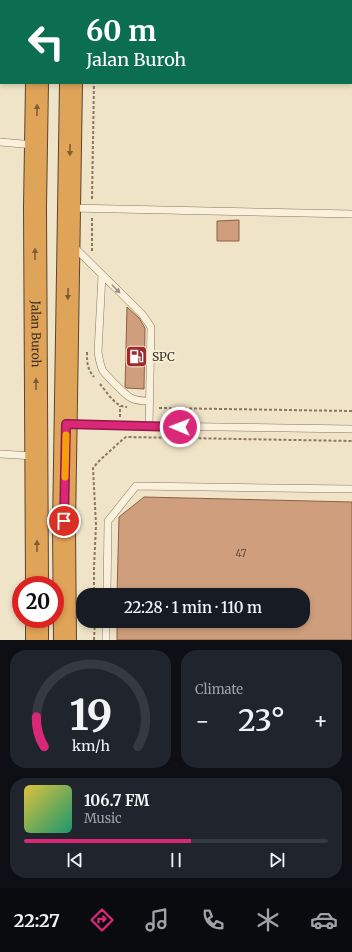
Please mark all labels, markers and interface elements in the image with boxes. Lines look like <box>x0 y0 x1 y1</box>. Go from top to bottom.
text: 60 m <box>86 13 156 49</box>
icon: left <box>20 16 72 68</box>
text: Jalan Buroh <box>86 48 186 71</box>
one-way arrow <box>34 103 40 116</box>
one-way arrow <box>67 144 73 157</box>
one-way arrow <box>32 247 38 260</box>
one-way arrow <box>111 284 121 294</box>
one-way arrow <box>65 288 71 301</box>
street label: Jalan Buroh <box>28 299 44 368</box>
fuel station icon: SPC <box>123 344 149 370</box>
place label: SPC <box>152 349 175 364</box>
one-way arrow <box>33 377 39 390</box>
position arrow <box>159 406 201 448</box>
pin <box>47 504 81 538</box>
icon: arrive <box>53 510 75 532</box>
one-way arrow <box>34 539 40 552</box>
house number: 47 <box>236 547 247 560</box>
speed limit sign: 20 <box>12 576 64 628</box>
text: 22:28 · 1 min · 110 m <box>124 598 262 617</box>
text: Climate <box>195 681 243 698</box>
text: 19 <box>69 689 112 741</box>
text: 23° <box>238 701 285 739</box>
text: − <box>195 707 210 735</box>
text: + <box>313 707 328 735</box>
text: km/h <box>72 737 110 755</box>
text: 106.7 FM <box>84 791 149 810</box>
text: Music <box>84 810 122 827</box>
icon: previous <box>64 849 86 871</box>
icon: pause <box>165 849 187 871</box>
icon: next <box>266 849 288 871</box>
icon: directions <box>88 906 116 934</box>
icon: music <box>143 906 171 934</box>
icon: phone <box>199 906 227 934</box>
icon: climate <box>254 906 282 934</box>
icon: car <box>310 906 338 934</box>
text: 22:27 <box>14 909 60 932</box>

